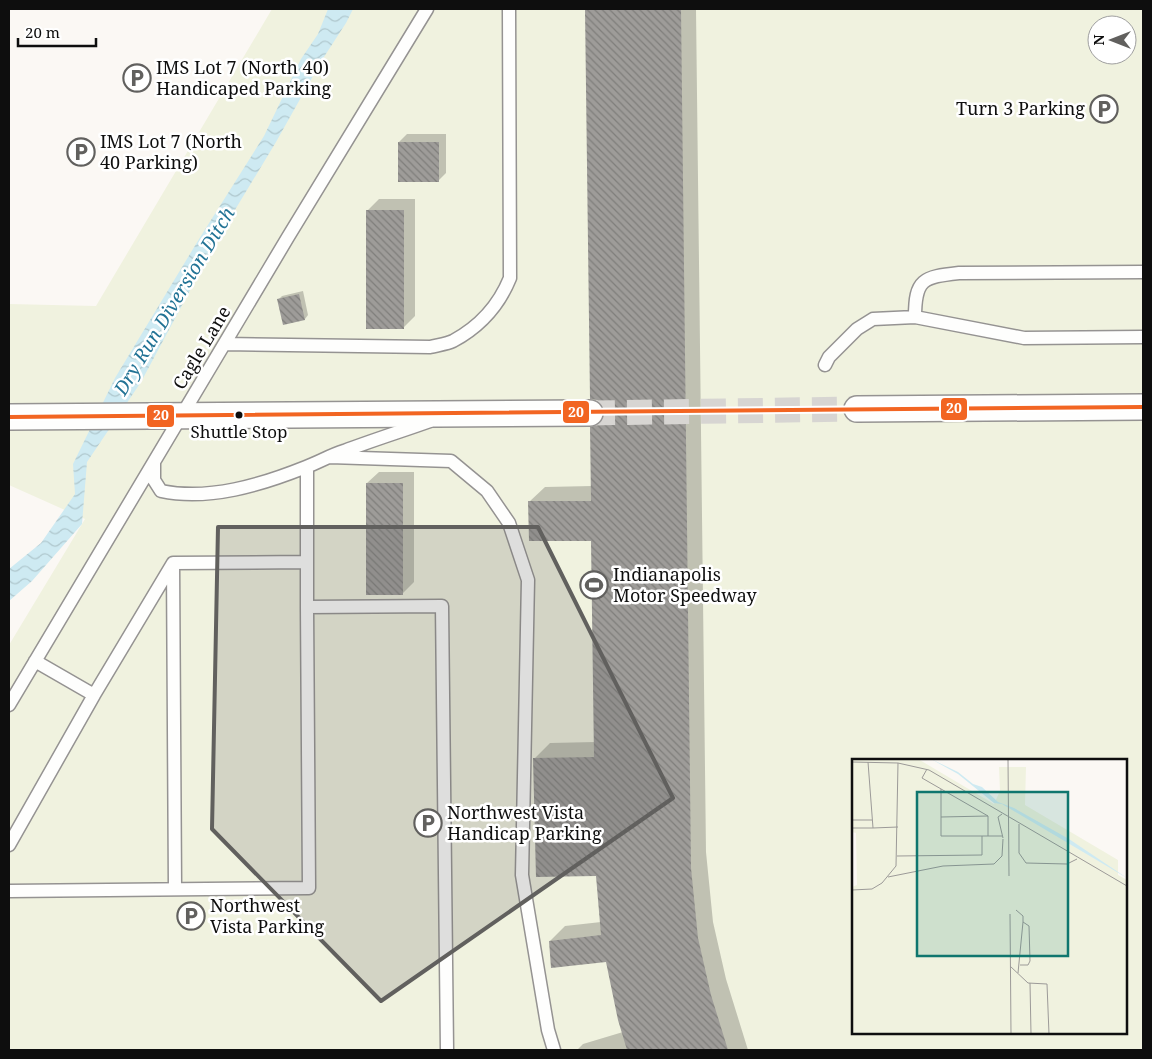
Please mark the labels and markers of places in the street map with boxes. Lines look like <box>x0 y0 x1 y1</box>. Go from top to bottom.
place label: IMS Lot 7 (North 40) Handicaped Parking <box>156 55 332 100</box>
parking icon: IMS Lot 7 (North 40) Handicaped Parking <box>122 63 152 93</box>
parking icon: Turn 3 Parking <box>1089 94 1119 124</box>
place label: Turn 3 Parking <box>956 96 1085 120</box>
place label: IMS Lot 7 (North 40 Parking) <box>100 129 242 174</box>
parking icon: IMS Lot 7 (North 40 Parking) <box>66 137 96 167</box>
marker: Shuttle Stop <box>234 410 244 420</box>
place label: Shuttle Stop <box>190 420 288 443</box>
place label: Indianapolis Motor Speedway <box>613 562 758 607</box>
sports icon: Indianapolis Motor Speedway <box>579 570 609 600</box>
place label: Northwest Vista Handicap Parking <box>447 800 602 845</box>
parking icon: Northwest Vista Handicap Parking <box>413 808 443 838</box>
place label: Northwest Vista Parking <box>210 893 325 938</box>
parking icon: Northwest Vista Parking <box>176 901 206 931</box>

